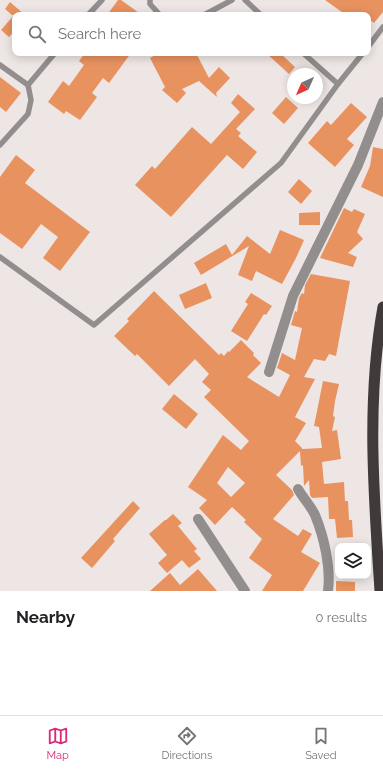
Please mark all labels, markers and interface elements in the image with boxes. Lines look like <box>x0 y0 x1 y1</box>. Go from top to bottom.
search box <box>12 12 371 56</box>
icon: search <box>26 23 48 45</box>
text: Search here <box>58 25 141 43</box>
north arrow <box>287 68 323 104</box>
map controls <box>335 543 371 579</box>
button: layers <box>335 543 371 579</box>
text: Nearby <box>16 607 75 627</box>
text: 0 results <box>316 610 367 625</box>
tab: Map <box>46 725 69 762</box>
tab: Directions <box>162 725 212 762</box>
tab: Saved <box>305 725 337 762</box>

